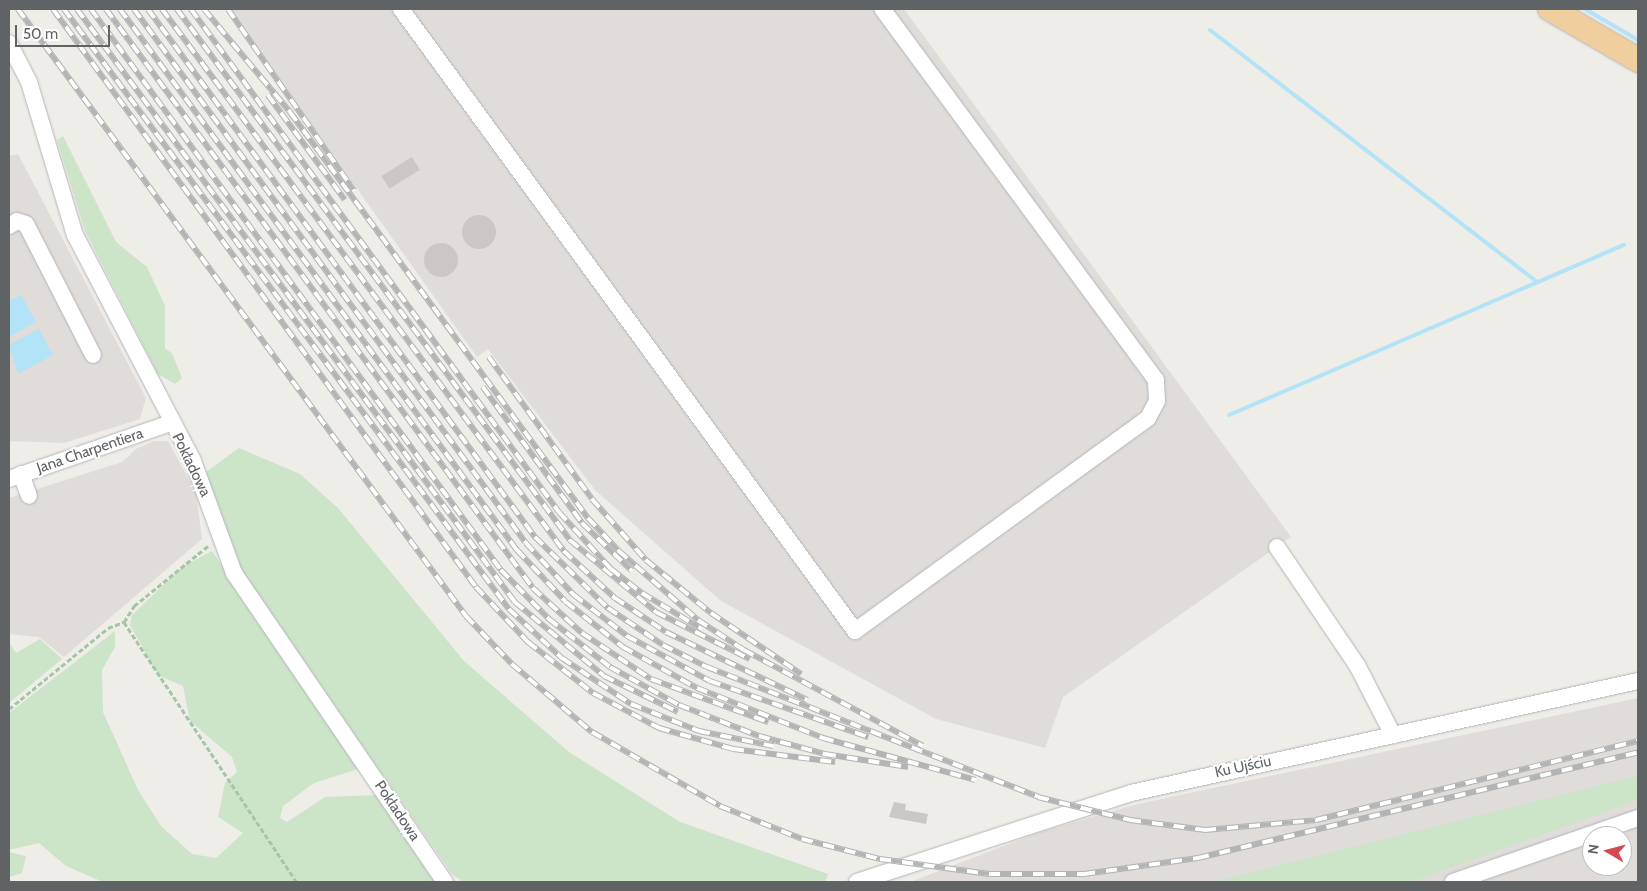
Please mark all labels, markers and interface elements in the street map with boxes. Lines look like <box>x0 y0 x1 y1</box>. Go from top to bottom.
scale bar <box>18 15 112 47</box>
text: 50 m <box>23 25 58 43</box>
street label: Jana Charpentiera <box>35 424 145 478</box>
street label: Pokładowa <box>168 430 214 500</box>
street label: Ku Ujściu <box>1213 752 1273 782</box>
street label: Pokładowa <box>370 778 424 844</box>
north arrow <box>1582 826 1632 876</box>
text: N <box>1584 843 1603 855</box>

